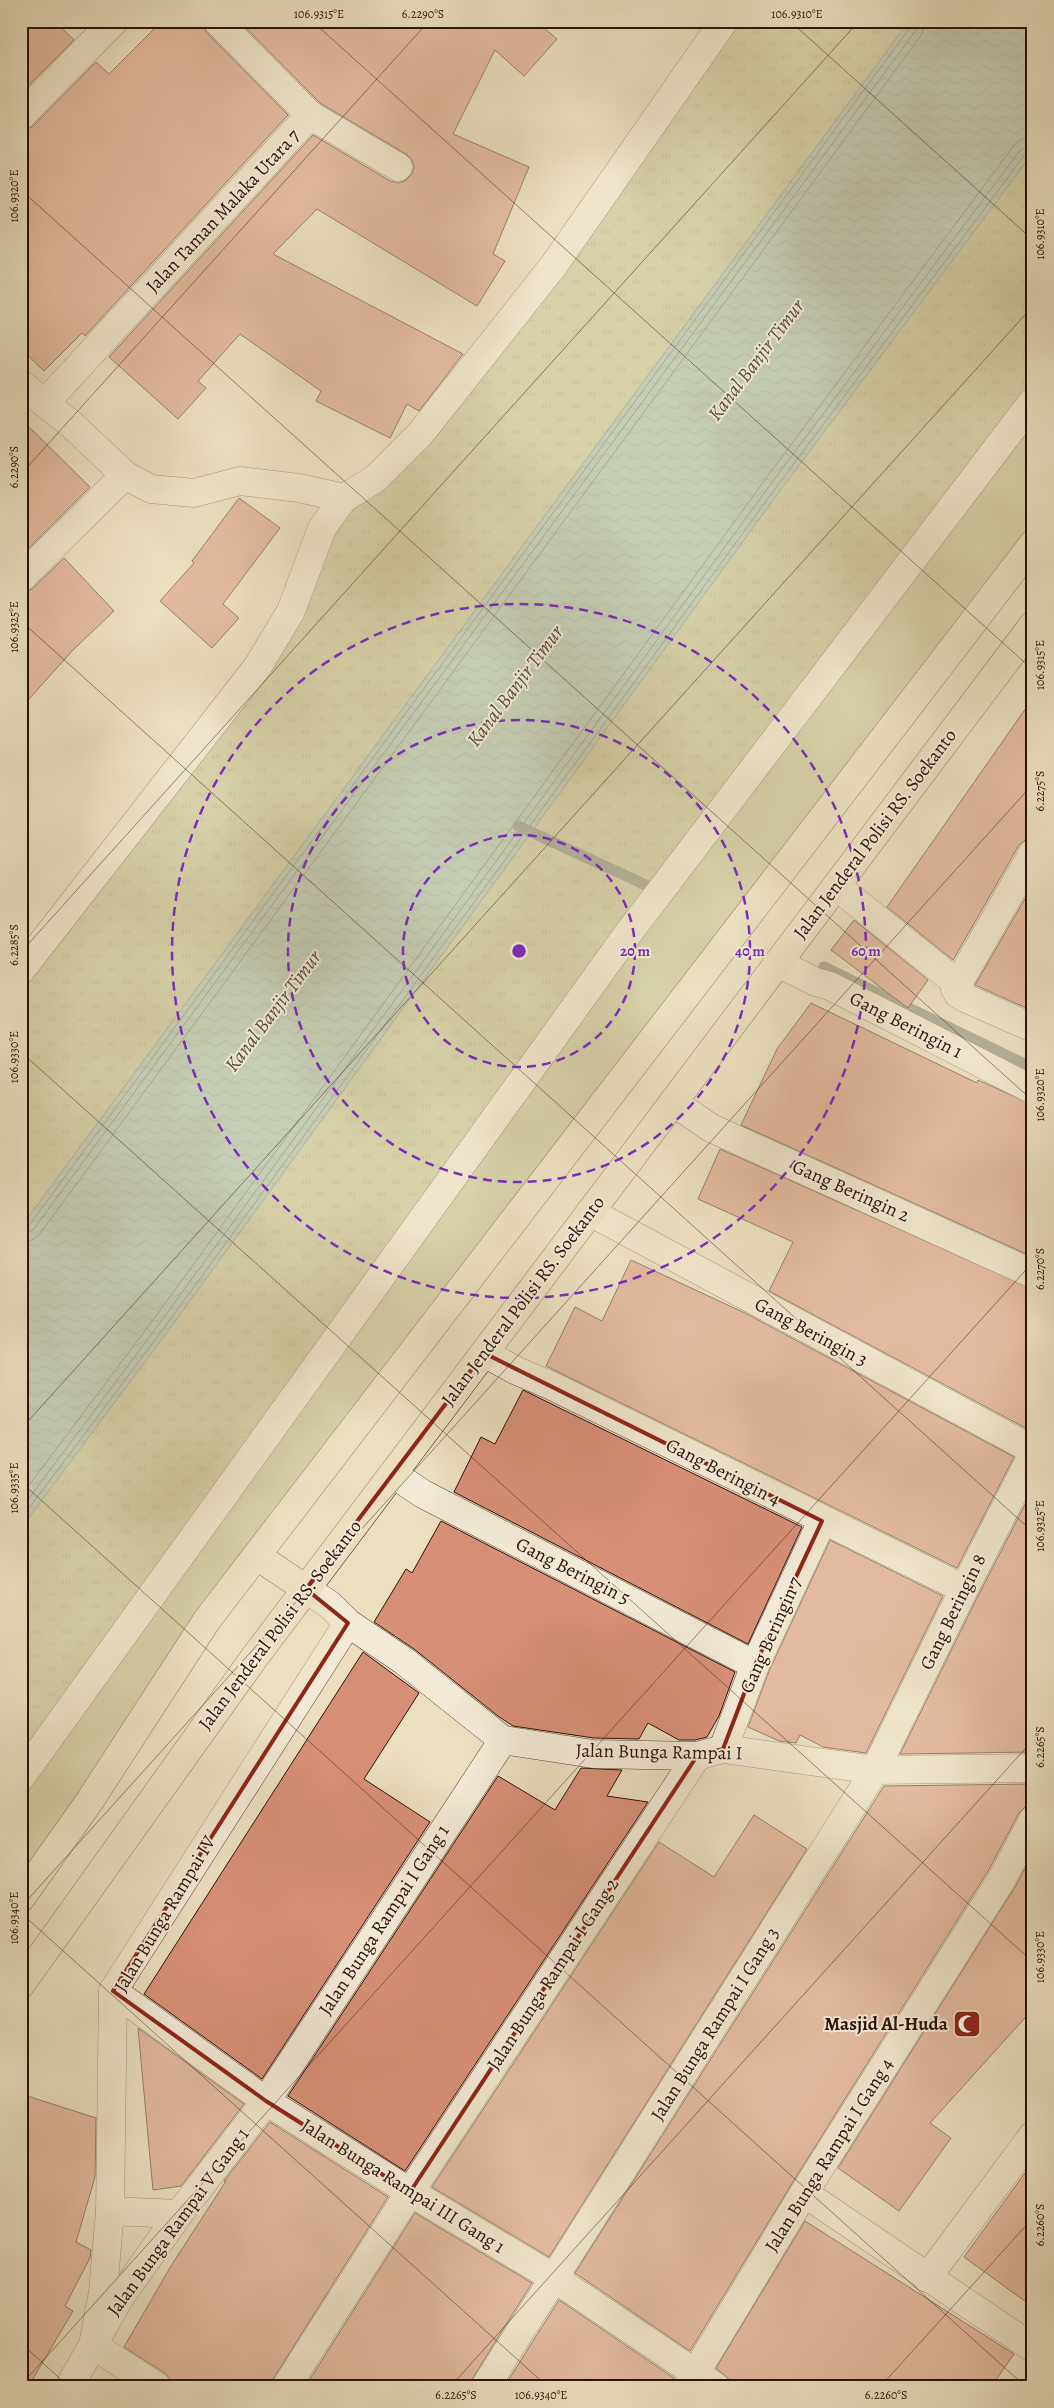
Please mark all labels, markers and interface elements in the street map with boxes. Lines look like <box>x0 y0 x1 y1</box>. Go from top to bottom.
text: 106.9315°E <box>294 6 344 22</box>
text: 6.2290°S <box>402 6 444 22</box>
text: 106.9310°E <box>771 6 823 22</box>
street label: Jalan Taman Malaka Utara 7 <box>140 124 306 298</box>
text: 106.9320°E <box>6 170 22 222</box>
text: 106.9310°E <box>1032 208 1048 260</box>
water label: Kanal Banjir Timur <box>701 293 811 426</box>
text: 6.2290°S <box>6 446 22 488</box>
text: 106.9325°E <box>6 601 22 653</box>
water label: Kanal Banjir Timur <box>460 619 570 752</box>
text: 106.9315°E <box>1032 640 1048 690</box>
street label: Jalan Jenderal Polisi RS. Soekanto <box>787 724 963 944</box>
text: 6.2275°S <box>1032 771 1048 811</box>
text: 6.2285°S <box>6 924 22 966</box>
text: 20 m <box>620 941 650 961</box>
text: 40 m <box>735 941 765 961</box>
text: 60 m <box>851 941 881 961</box>
centre of rings <box>510 942 528 960</box>
water label: Kanal Banjir Timur <box>218 944 328 1077</box>
street label: Gang Beringin 1 <box>845 985 967 1065</box>
text: 106.9330°E <box>6 1031 22 1083</box>
text: 106.9320°E <box>1032 1069 1048 1121</box>
street label: Gang Beringin 2 <box>788 1154 914 1228</box>
street label: Jalan Jenderal Polisi RS. Soekanto <box>435 1191 611 1411</box>
text: 6.2270°S <box>1032 1248 1048 1290</box>
street label: Gang Beringin 3 <box>750 1291 872 1373</box>
street label: Gang Beringin 4 <box>661 1432 785 1512</box>
text: 106.9335°E <box>6 1462 22 1514</box>
text: 106.9325°E <box>1032 1500 1048 1552</box>
street label: Jalan Jenderal Polisi RS. Soekanto <box>192 1515 368 1735</box>
street label: Gang Beringin 5 <box>511 1531 635 1611</box>
street label: Gang Beringin 8 <box>914 1550 992 1674</box>
street label: Gang Beringin 7 <box>734 1573 808 1697</box>
text: 6.2265°S <box>1032 1726 1048 1768</box>
street label: Jalan Bunga Rampai I <box>575 1738 743 1766</box>
street label: Jalan Bunga Rampai I Gang 1 <box>313 1819 456 2020</box>
street label: Jalan Bunga Rampai IV <box>108 1830 222 1997</box>
street label: Jalan Bunga Rampai I Gang 2 <box>481 1873 625 2075</box>
text: 106.9340°E <box>6 1892 22 1944</box>
street label: Jalan Bunga Rampai I Gang 3 <box>645 1922 785 2126</box>
text: 106.9330°E <box>1032 1931 1048 1983</box>
mosque icon: Masjid Al-Huda <box>952 2009 982 2039</box>
place label: Masjid Al-Huda <box>824 2011 949 2037</box>
street label: Jalan Bunga Rampai I Gang 4 <box>759 2053 900 2257</box>
street label: Jalan Bunga Rampai III Gang 1 <box>296 2112 510 2260</box>
street label: Jalan Bunga Rampai V Gang 1 <box>101 2122 255 2321</box>
text: 6.2260°S <box>1032 2204 1048 2246</box>
text: 6.2265°S <box>435 2387 477 2403</box>
text: 106.9340°E <box>515 2387 567 2403</box>
text: 6.2260°S <box>865 2387 907 2403</box>

